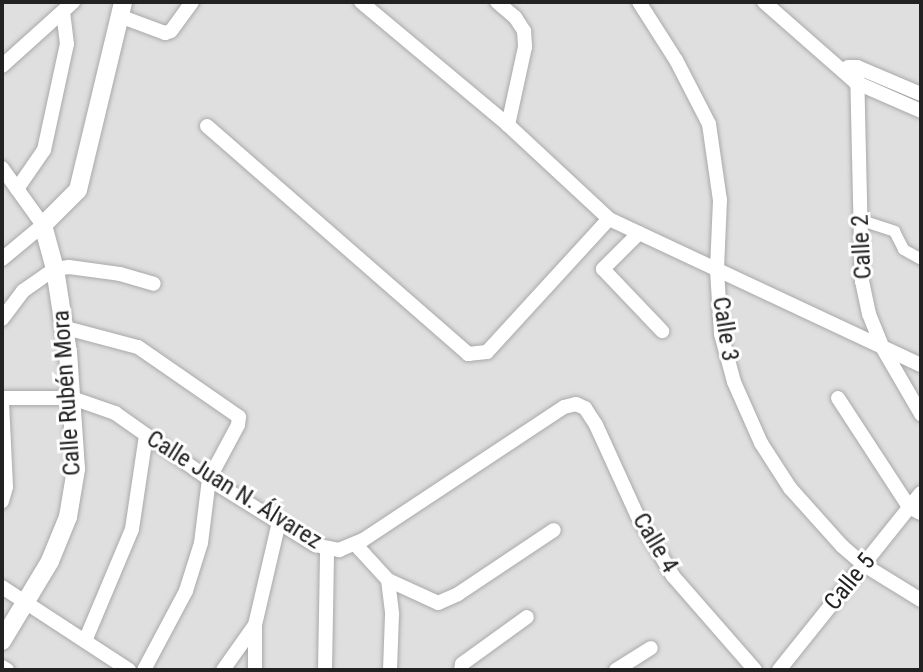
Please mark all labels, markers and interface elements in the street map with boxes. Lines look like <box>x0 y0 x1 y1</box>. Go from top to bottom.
street label: Calle 2 <box>846 214 878 280</box>
street label: Calle 3 <box>706 295 744 363</box>
street label: Calle Rubén Mora <box>47 309 87 477</box>
street label: Calle Juan N. Álvarez <box>141 424 327 556</box>
street label: Calle 4 <box>626 508 684 578</box>
street label: Calle 5 <box>818 548 882 616</box>

